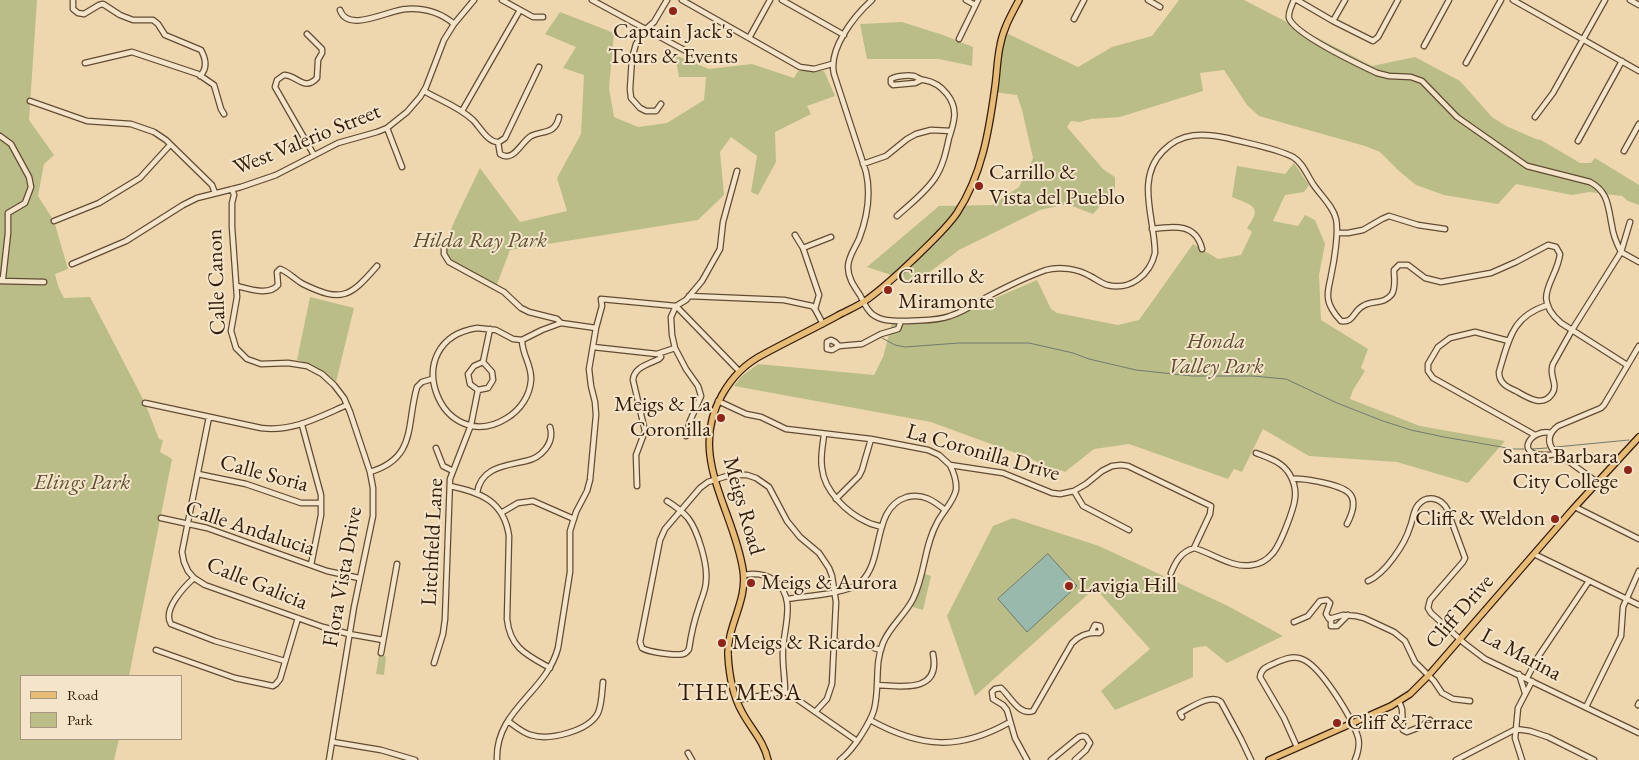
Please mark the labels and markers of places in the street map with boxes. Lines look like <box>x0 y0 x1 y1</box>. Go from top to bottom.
marker: Captain Jack's Tours & Events <box>667 5 679 17</box>
place label: Captain Jack's Tours & Events <box>608 19 738 70</box>
place label: Carrillo & Vista del Pueblo <box>989 160 1125 212</box>
marker: Carrillo & Vista del Pueblo <box>973 180 985 192</box>
place label: Carrillo & Miramonte <box>898 264 994 316</box>
marker: Carrillo & Miramonte <box>882 284 894 296</box>
place label: Meigs & La Coronilla <box>614 392 711 444</box>
marker: Meigs & La Coronilla <box>715 412 727 424</box>
place label: Santa Barbara City College <box>1502 444 1618 496</box>
marker: Santa Barbara City College <box>1622 464 1634 476</box>
place label: Cliff & Weldon <box>1415 506 1545 532</box>
marker: Cliff & Weldon <box>1549 513 1561 525</box>
place label: Meigs & Aurora <box>761 570 898 596</box>
place label: Lavigia Hill <box>1079 573 1177 599</box>
marker: Meigs & Aurora <box>745 577 757 589</box>
marker: Lavigia Hill <box>1063 580 1075 592</box>
place label: Meigs & Ricardo <box>732 630 875 656</box>
marker: Meigs & Ricardo <box>716 637 728 649</box>
place label: Cliff & Terrace <box>1347 710 1473 736</box>
marker: Cliff & Terrace <box>1331 717 1343 729</box>

